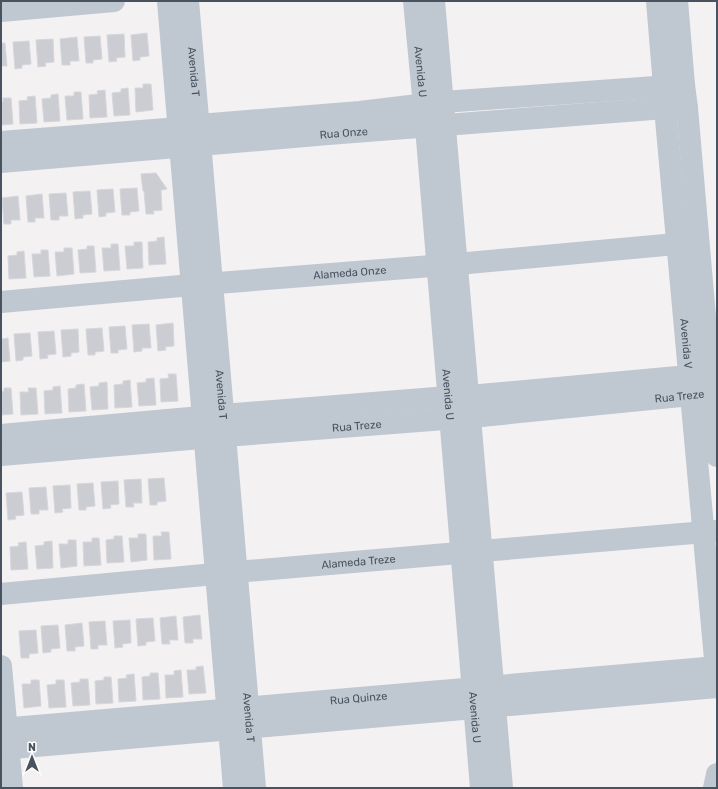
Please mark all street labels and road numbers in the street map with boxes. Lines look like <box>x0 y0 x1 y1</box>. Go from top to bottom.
street label: Avenida U <box>411 45 429 98</box>
street label: Avenida T <box>185 46 202 98</box>
street label: Rua Onze <box>319 125 368 142</box>
street label: Alameda Onze <box>313 264 387 282</box>
street label: Avenida V <box>677 318 695 370</box>
street label: Avenida U <box>439 368 456 421</box>
street label: Avenida T <box>212 369 230 421</box>
street label: Rua Treze <box>654 388 705 406</box>
street label: Rua Treze <box>332 418 382 435</box>
street label: Alameda Treze <box>321 552 396 572</box>
street label: Rua Quinze <box>329 690 388 707</box>
street label: Avenida U <box>466 691 483 744</box>
street label: Avenida T <box>240 692 257 743</box>

